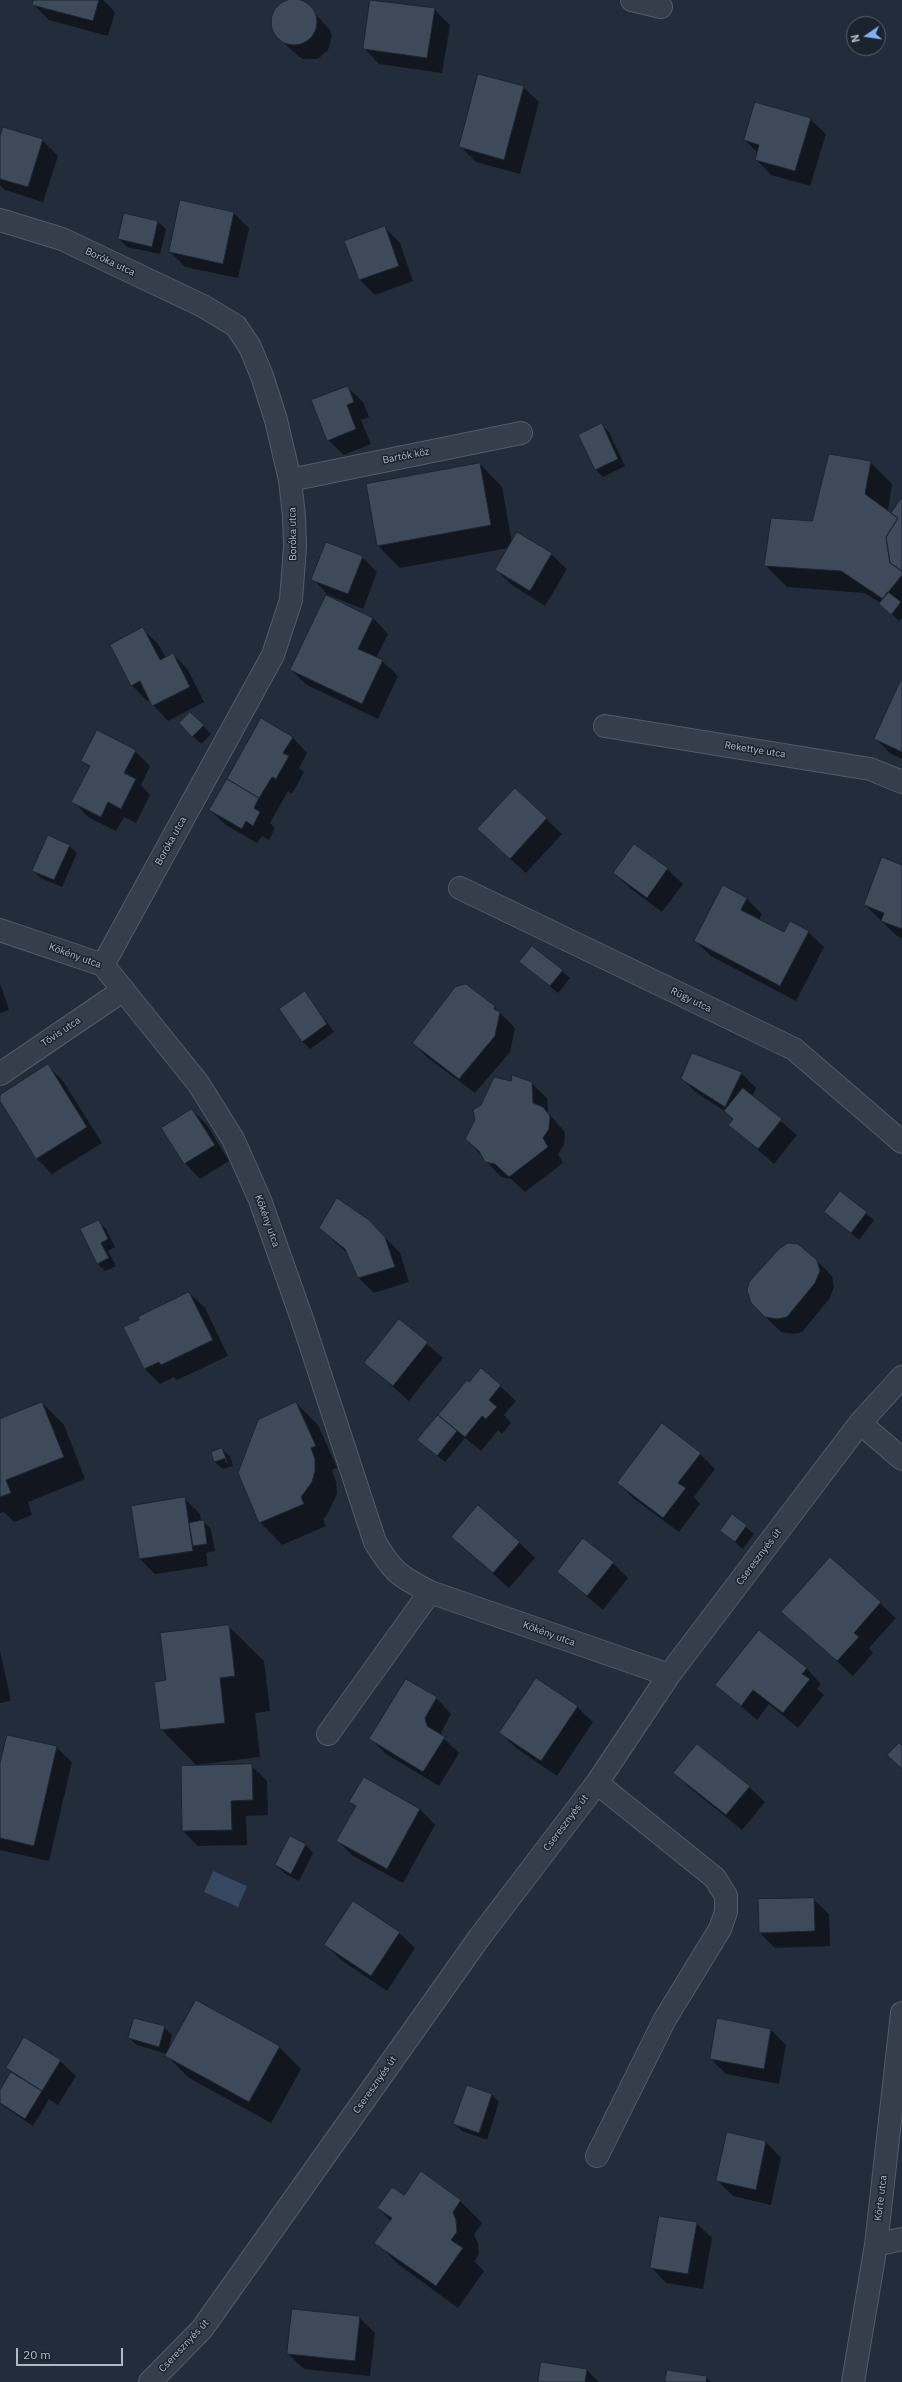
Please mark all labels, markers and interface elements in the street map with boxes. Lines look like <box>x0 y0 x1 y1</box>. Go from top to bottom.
north arrow <box>846 16 886 56</box>
text: N <box>848 33 863 44</box>
street label: Boróka utca <box>83 245 137 279</box>
street label: Bartók köz <box>382 446 430 466</box>
street label: Boróka utca <box>287 507 299 561</box>
street label: Rekettye utca <box>724 739 786 761</box>
street label: Boróka utca <box>153 815 189 867</box>
street label: Kökény utca <box>47 941 103 971</box>
street label: Rügy utca <box>668 985 714 1015</box>
street label: Tövis utca <box>39 1015 83 1049</box>
street label: Kökény utca <box>252 1193 282 1249</box>
street label: Cseresznyés út <box>734 1526 784 1588</box>
street label: Kökény utca <box>521 1619 577 1649</box>
street label: Cseresznyés út <box>541 1792 591 1854</box>
street label: Cseresznyés út <box>351 2054 399 2116</box>
street label: Körte utca <box>872 2174 890 2222</box>
street label: Cseresznyés út <box>157 2317 211 2375</box>
scale bar <box>18 2340 125 2366</box>
text: 20 m <box>23 2347 51 2362</box>

